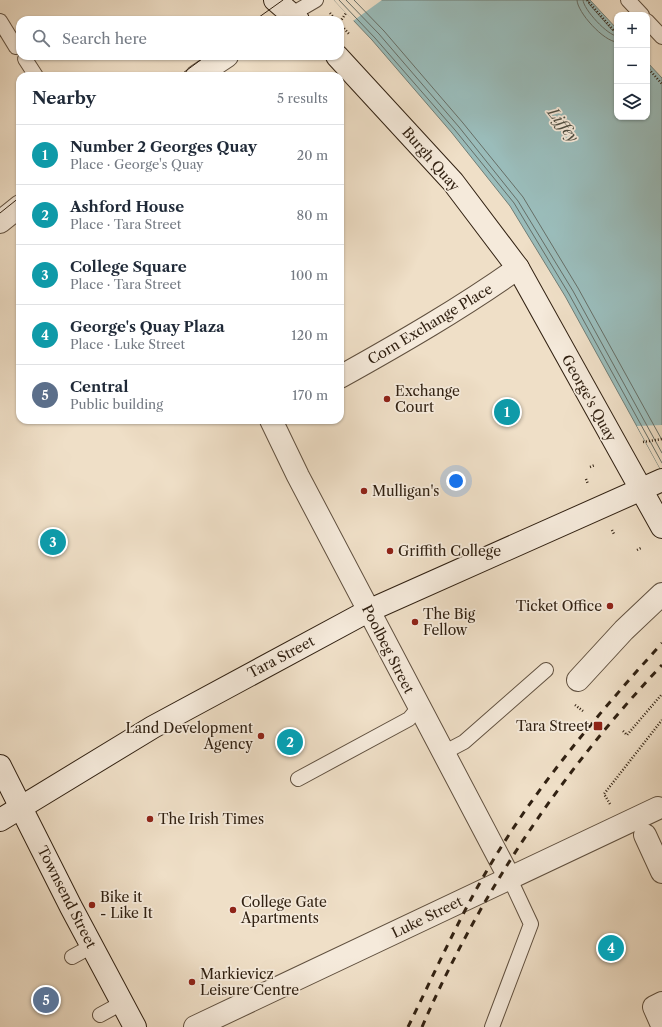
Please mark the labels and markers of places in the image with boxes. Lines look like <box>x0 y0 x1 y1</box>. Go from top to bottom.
place label: Exchange Court <box>395 382 460 416</box>
marker: Exchange Court <box>382 394 392 404</box>
pin: 1 <box>494 397 520 427</box>
place label: Mulligan's <box>372 482 439 500</box>
marker: Mulligan's <box>359 486 369 496</box>
pin: 3 <box>40 527 66 557</box>
place label: Griffith College <box>398 542 501 560</box>
marker: Griffith College <box>385 546 395 556</box>
place label: Ticket Office <box>516 597 602 615</box>
marker: Ticket Office <box>605 601 615 611</box>
place label: The Big Fellow <box>423 605 476 639</box>
marker: The Big Fellow <box>410 617 420 627</box>
place label: Tara Street <box>516 717 589 735</box>
place label: Land Development Agency <box>126 719 253 753</box>
marker: Tara Street <box>592 720 604 732</box>
pin: 2 <box>277 727 303 757</box>
marker: Land Development Agency <box>256 731 266 741</box>
place label: The Irish Times <box>158 810 264 828</box>
marker: The Irish Times <box>145 814 155 824</box>
place label: Bike it - Like It <box>100 888 153 922</box>
place label: College Gate Apartments <box>240 893 327 927</box>
marker: Bike it - Like It <box>87 900 97 910</box>
marker: College Gate Apartments <box>228 905 238 915</box>
pin: 4 <box>598 933 624 963</box>
place label: Markievicz Leisure Centre <box>200 965 299 999</box>
marker: Markievicz Leisure Centre <box>187 977 197 987</box>
pin: 5 <box>33 985 59 1015</box>

